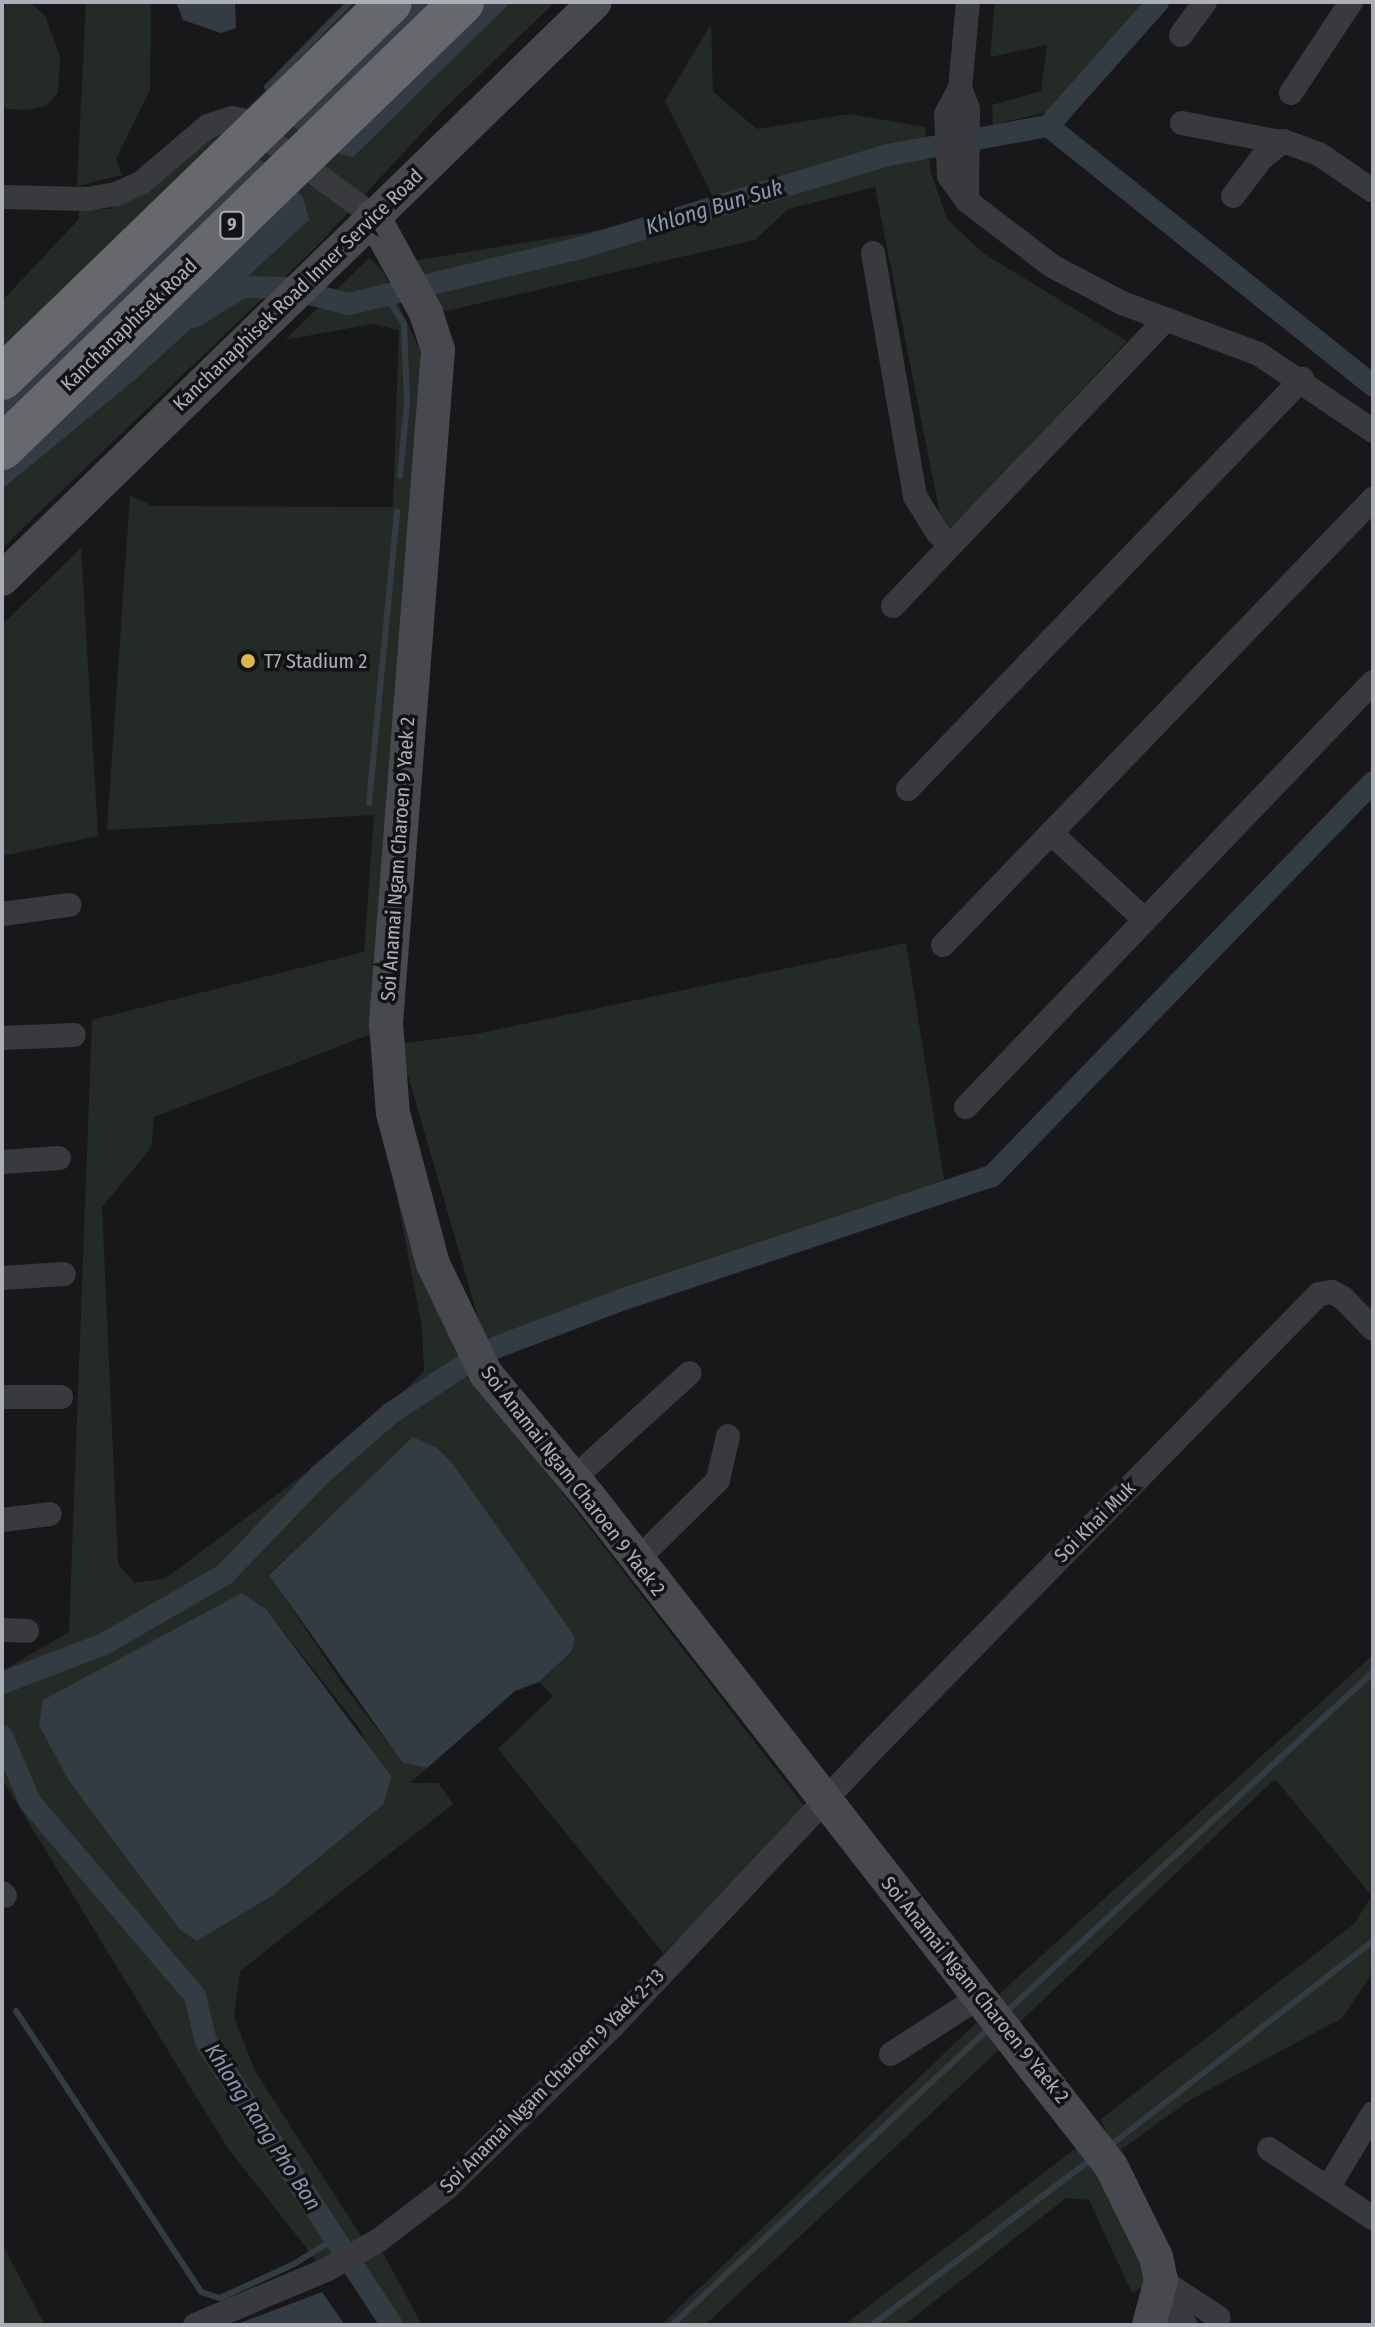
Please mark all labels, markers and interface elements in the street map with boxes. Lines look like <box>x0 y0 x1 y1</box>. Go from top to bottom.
street label: Kanchanaphisek Road Inner Service Road <box>168 164 428 416</box>
water label: Khlong Bun Suk <box>642 174 786 240</box>
road number: 9 <box>218 211 246 239</box>
street label: Kanchanaphisek Road <box>56 254 202 396</box>
place label: T7 Stadium 2 <box>264 649 367 673</box>
marker: T7 Stadium 2 <box>239 652 257 670</box>
street label: Soi Anamai Ngam Charoen 9 Yaek 2 <box>376 716 420 1002</box>
street label: Soi Anamai Ngam Charoen 9 Yaek 2 <box>476 1361 670 1601</box>
street label: Soi Khai Muk <box>1049 1476 1141 1568</box>
street label: Soi Anamai Ngam Charoen 9 Yaek 2 <box>876 1872 1074 2108</box>
street label: Soi Anamai Ngam Charoen 9 Yaek 2-13 <box>435 1964 669 2198</box>
water label: Khlong Rang Pho Bon <box>199 2039 327 2215</box>

